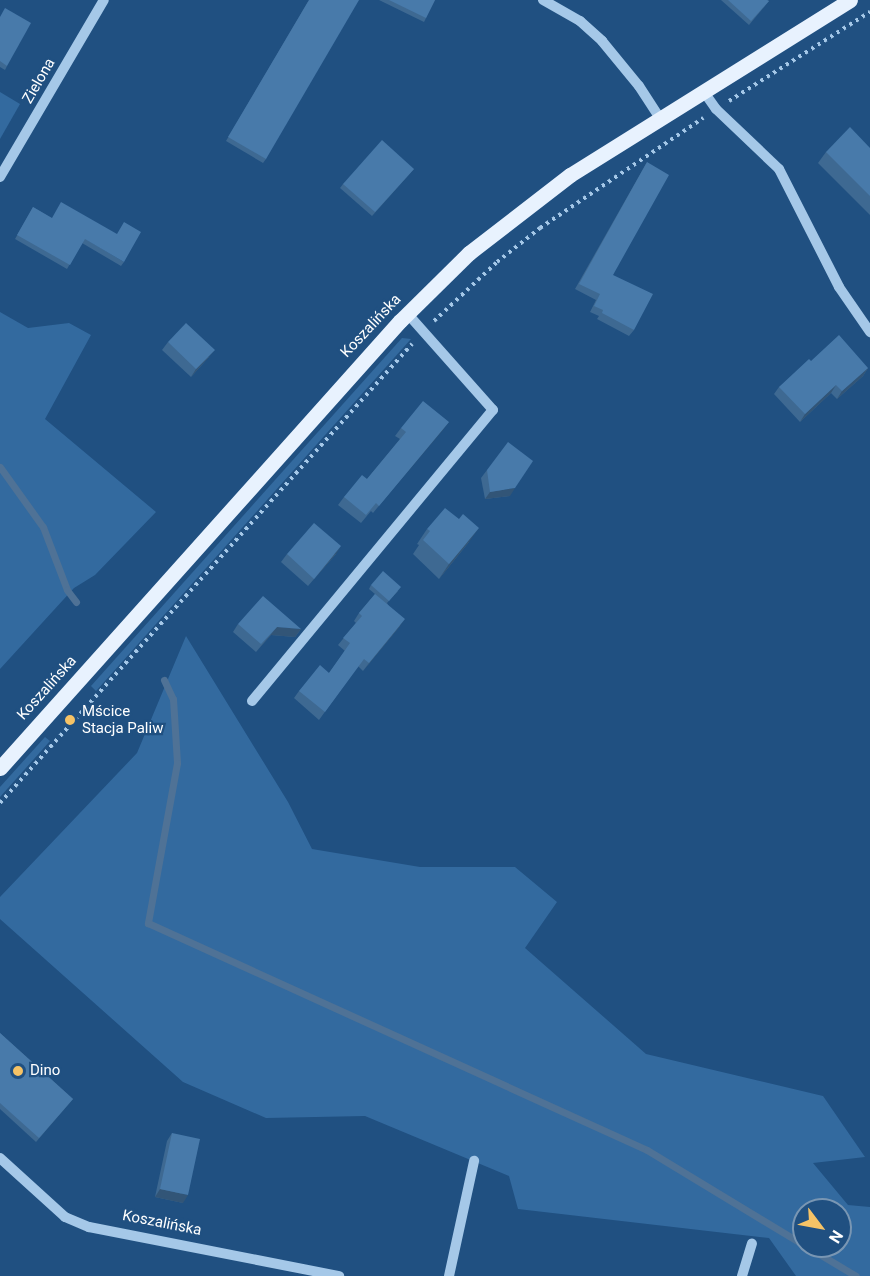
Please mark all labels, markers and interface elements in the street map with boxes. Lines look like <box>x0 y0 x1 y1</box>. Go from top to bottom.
street label: Zielona <box>19 55 59 107</box>
street label: Koszalińska <box>337 291 405 361</box>
street label: Koszalińska <box>13 652 81 724</box>
place label: Mścice Stacja Paliw <box>82 702 163 737</box>
marker: Mścice Stacja Paliw <box>63 713 77 727</box>
place label: Dino <box>30 1062 60 1080</box>
marker: Dino <box>11 1064 25 1078</box>
north arrow <box>792 1198 852 1258</box>
street label: Koszalińska <box>121 1207 203 1239</box>
text: N <box>825 1227 847 1247</box>

